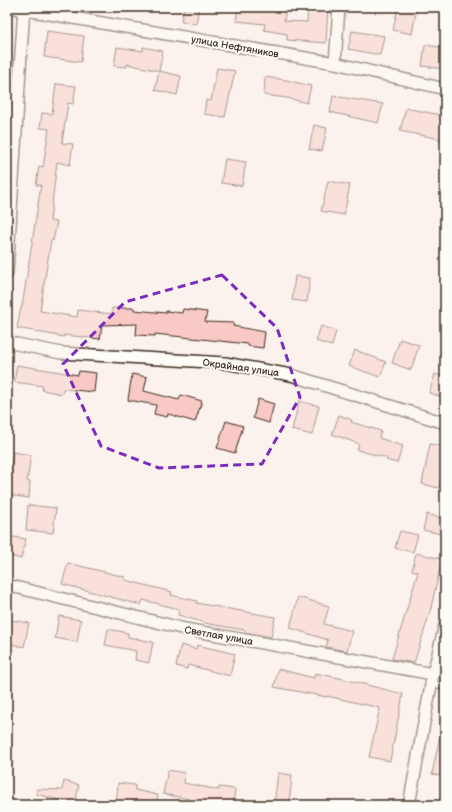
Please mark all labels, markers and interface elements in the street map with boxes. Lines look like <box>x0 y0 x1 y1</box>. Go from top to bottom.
street label: улица Нефтяников <box>190 33 280 61</box>
street label: Окрайная улица <box>202 357 280 379</box>
street label: Светлая улица <box>183 624 254 648</box>

